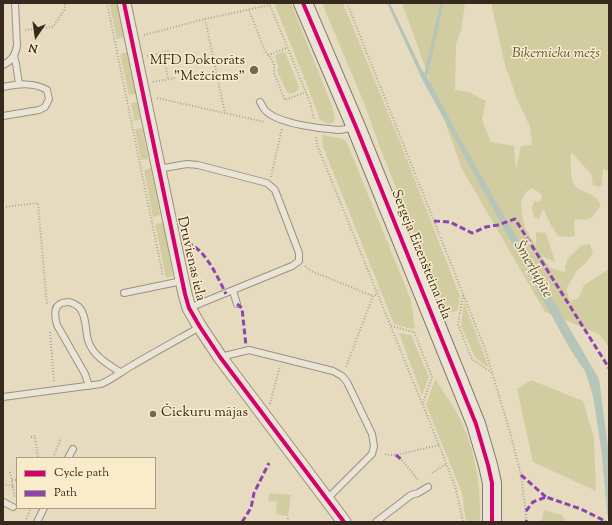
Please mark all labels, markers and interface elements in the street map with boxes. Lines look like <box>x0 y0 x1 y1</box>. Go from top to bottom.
north arrow <box>16 16 56 56</box>
text: N <box>27 39 39 56</box>
park label: Biķernieku mežs <box>512 47 600 63</box>
place label: MFD Doktorāts "Mežciems" <box>150 54 245 86</box>
marker: MFD Doktorāts "Mežciems" <box>248 64 260 76</box>
street label: Sergeja Eizenšteina iela <box>386 188 454 322</box>
street label: Druvienas iela <box>172 215 208 303</box>
water label: Šmerļupīte <box>509 238 555 302</box>
place label: Čiekuru mājas <box>161 406 248 422</box>
marker: Čiekuru mājas <box>148 409 158 419</box>
legend <box>16 457 156 509</box>
text: Cycle path <box>54 464 109 482</box>
text: Path <box>54 484 77 502</box>

